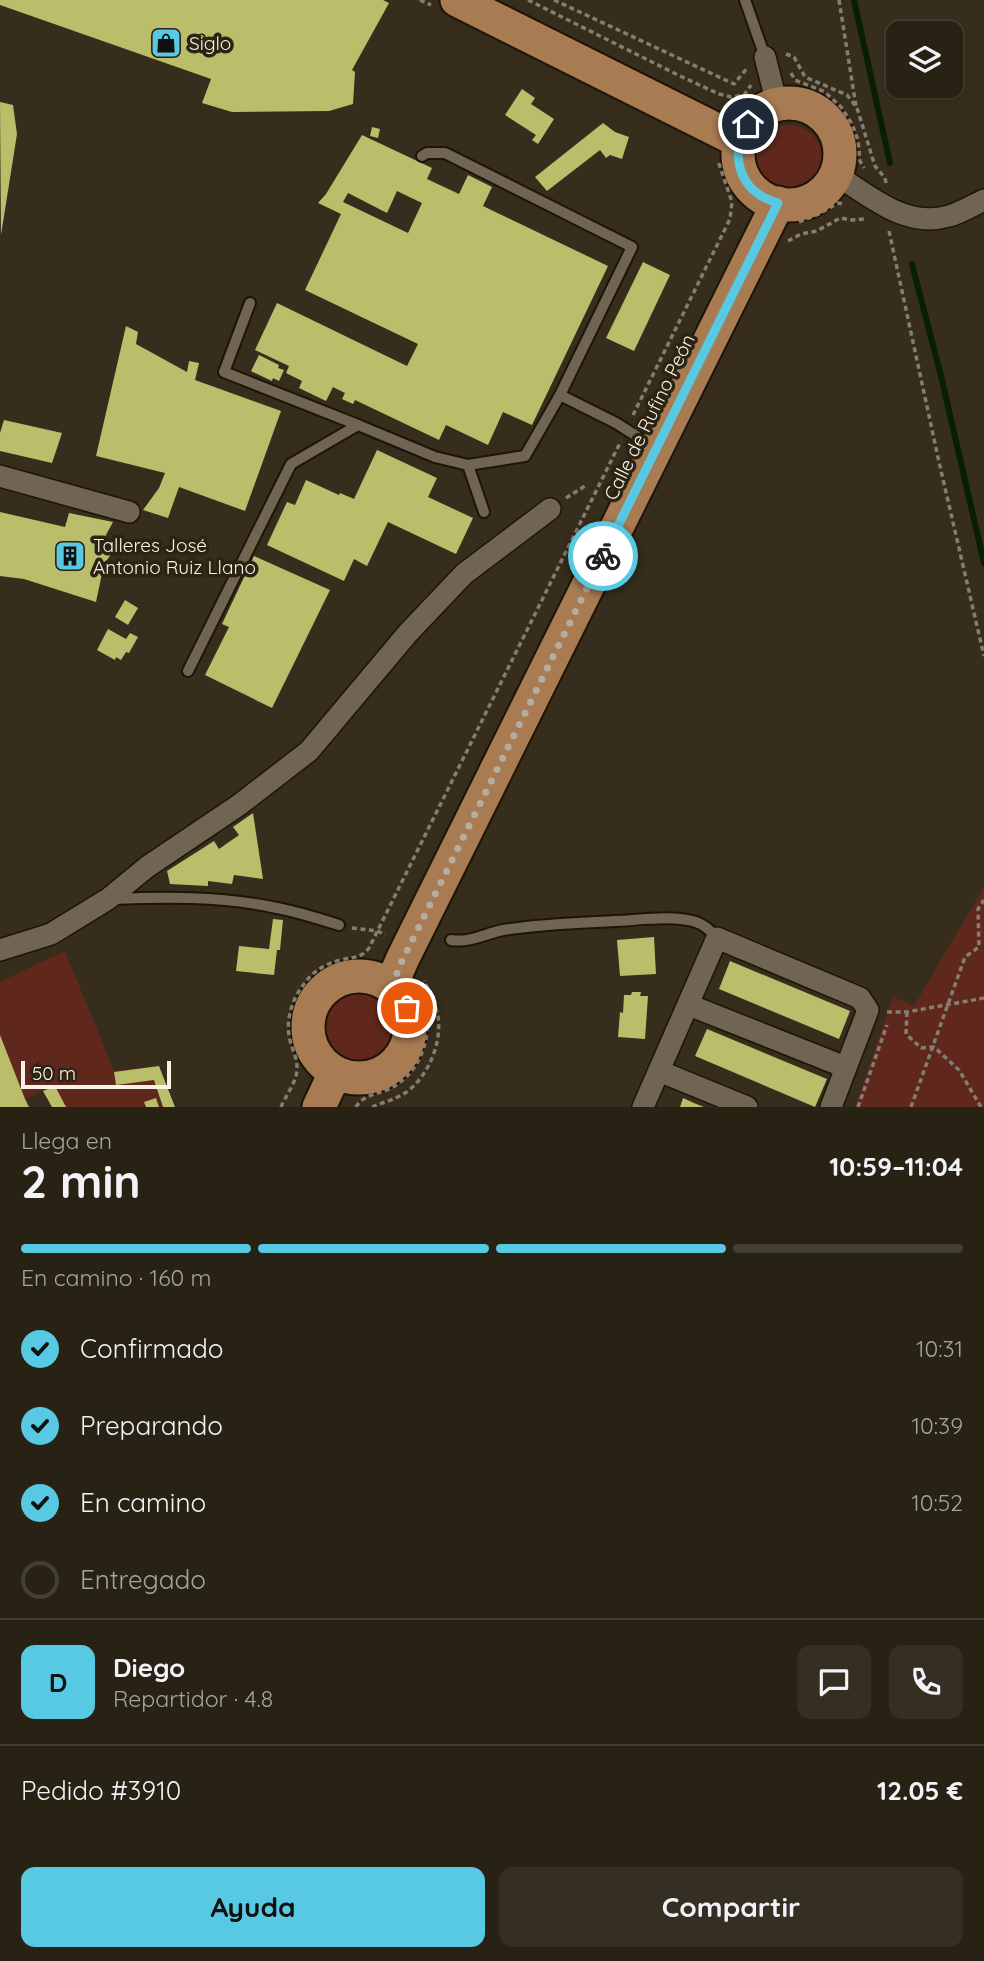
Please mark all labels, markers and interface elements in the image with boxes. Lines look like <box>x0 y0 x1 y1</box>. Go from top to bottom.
map controls <box>886 21 963 98</box>
button: layers <box>886 21 963 98</box>
shop icon: Siglo <box>149 26 183 60</box>
place label: Siglo <box>189 31 231 55</box>
pin <box>718 94 778 154</box>
icon: home <box>729 105 767 143</box>
street label: Calle de Rufino Peón <box>598 330 700 504</box>
courier <box>568 521 638 591</box>
place label: Talleres José Antonio Ruiz Llano <box>93 533 256 579</box>
icon: bike <box>584 537 622 575</box>
building icon: Talleres José Antonio Ruiz Llano <box>53 539 87 573</box>
pin <box>377 978 437 1038</box>
icon: bag <box>388 989 426 1027</box>
scale bar <box>21 1058 172 1090</box>
text: 50 m <box>32 1061 76 1085</box>
text: Llega en <box>21 1126 112 1155</box>
text: 10:59–11:04 <box>829 1150 963 1183</box>
text: 2 min <box>21 1152 141 1210</box>
text: En camino · 160 m <box>21 1263 211 1292</box>
icon: check <box>21 1330 59 1368</box>
text: Confirmado <box>80 1332 224 1365</box>
text: 10:31 <box>916 1334 963 1363</box>
icon: check <box>21 1407 59 1445</box>
text: Preparando <box>80 1409 223 1442</box>
text: 10:39 <box>912 1411 963 1440</box>
icon: check <box>21 1484 59 1522</box>
text: En camino <box>80 1486 206 1519</box>
text: 10:52 <box>911 1488 963 1517</box>
text: Entregado <box>80 1563 206 1596</box>
button: chat <box>797 1645 871 1719</box>
button: phone <box>889 1645 963 1719</box>
text: Diego <box>113 1651 185 1684</box>
text: D <box>49 1666 67 1699</box>
text: Repartidor · 4.8 <box>113 1684 273 1713</box>
text: Pedido #3910 <box>21 1774 181 1807</box>
text: 12.05 € <box>877 1774 963 1807</box>
button: Ayuda <box>21 1867 485 1947</box>
button: Compartir <box>499 1867 963 1947</box>

